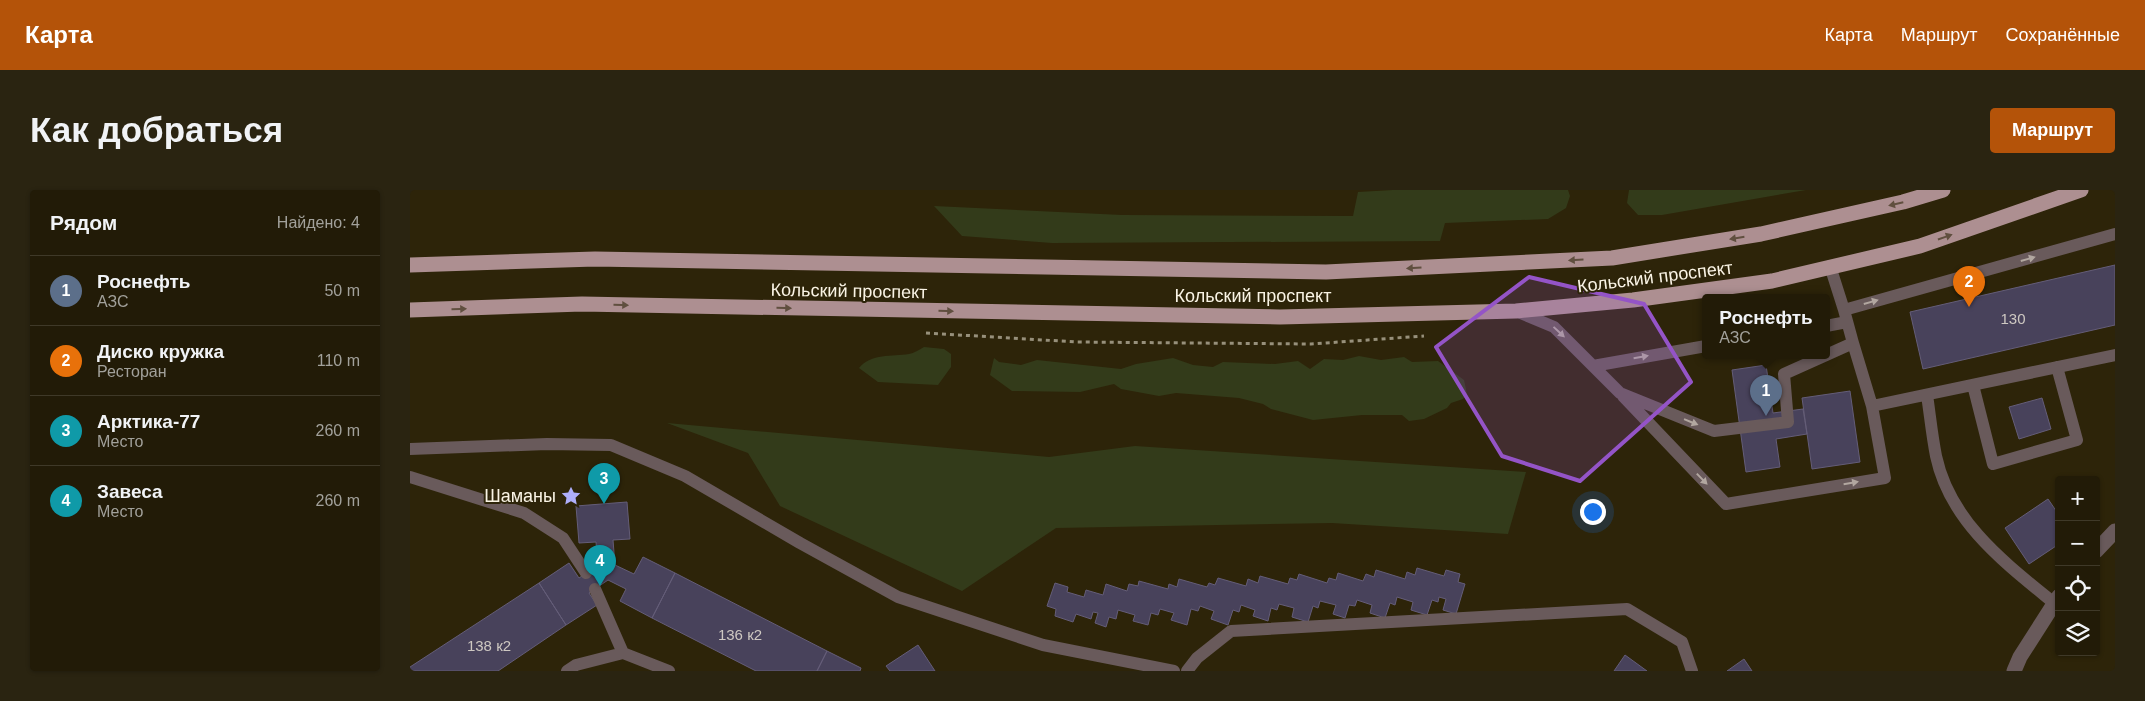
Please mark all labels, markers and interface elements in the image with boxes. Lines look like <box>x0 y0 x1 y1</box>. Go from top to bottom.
text: Карта <box>25 21 93 48</box>
text: Карта <box>1825 25 1873 45</box>
text: Маршрут <box>1901 25 1977 45</box>
text: Сохранённые <box>2005 25 2120 45</box>
button: Маршрут <box>1990 108 2115 153</box>
text: Как добраться <box>30 110 283 149</box>
one-way arrow <box>1889 200 1904 208</box>
text: Рядом <box>50 211 117 234</box>
text: Найдено: 4 <box>277 214 360 231</box>
one-way arrow <box>1938 233 1953 241</box>
one-way arrow <box>1729 235 1745 243</box>
one-way arrow <box>2020 254 2035 262</box>
one-way arrow <box>1568 257 1584 265</box>
street label: Кольский проспект <box>1576 258 1734 296</box>
one-way arrow <box>1406 264 1422 272</box>
pin: 2 <box>1953 266 1985 307</box>
text: Роснефть <box>97 271 191 292</box>
street label: Кольский проспект <box>770 280 928 302</box>
text: 1 <box>62 282 70 299</box>
text: 50 m <box>324 282 360 299</box>
street label: Кольский проспект <box>1175 286 1331 306</box>
text: АЗС <box>97 293 129 310</box>
popup <box>1702 294 1830 359</box>
one-way arrow <box>1864 298 1879 306</box>
one-way arrow <box>613 301 629 309</box>
one-way arrow <box>451 304 467 312</box>
one-way arrow <box>776 304 792 312</box>
one-way arrow <box>938 307 954 315</box>
text: Роснефть <box>1719 307 1813 328</box>
house number: 130 <box>2000 310 2026 327</box>
one-way arrow <box>1553 326 1565 338</box>
text: АЗС <box>1719 329 1751 346</box>
text: Диско кружка <box>97 341 224 362</box>
text: 2 <box>62 352 70 369</box>
text: 110 m <box>317 352 360 369</box>
one-way arrow <box>1633 353 1649 361</box>
text: Ресторан <box>97 363 167 380</box>
pin: 1 <box>1750 375 1782 416</box>
text: Арктика-77 <box>97 411 200 432</box>
one-way arrow <box>1684 418 1698 426</box>
text: 3 <box>62 422 70 439</box>
text: 260 m <box>316 422 360 439</box>
text: Место <box>97 433 143 450</box>
pin: 3 <box>588 463 620 504</box>
one-way arrow <box>1696 472 1708 484</box>
map controls <box>2055 476 2100 656</box>
button: + <box>2055 476 2100 521</box>
one-way arrow <box>1844 479 1860 487</box>
text: Завеса <box>97 481 163 502</box>
place icon: Шаманы <box>560 485 582 507</box>
place label: Шаманы <box>484 486 556 506</box>
text: 4 <box>62 492 70 509</box>
text: 260 m <box>316 492 360 509</box>
your location <box>1580 499 1606 525</box>
text: Место <box>97 503 143 520</box>
button: − <box>2055 521 2100 566</box>
pin: 4 <box>584 545 616 586</box>
button: locate <box>2055 566 2100 611</box>
button: layers <box>2055 611 2100 656</box>
house number: 136 к2 <box>718 626 762 643</box>
house number: 138 к2 <box>467 637 511 654</box>

